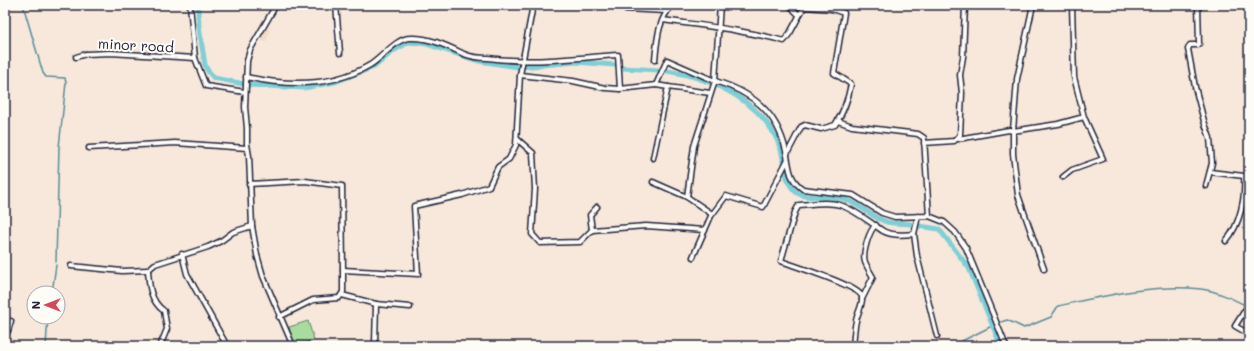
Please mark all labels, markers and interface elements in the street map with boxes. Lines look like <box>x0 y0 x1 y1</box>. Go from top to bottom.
street label: minor road <box>98 34 175 56</box>
north arrow <box>26 285 66 325</box>
text: N <box>28 301 43 309</box>

